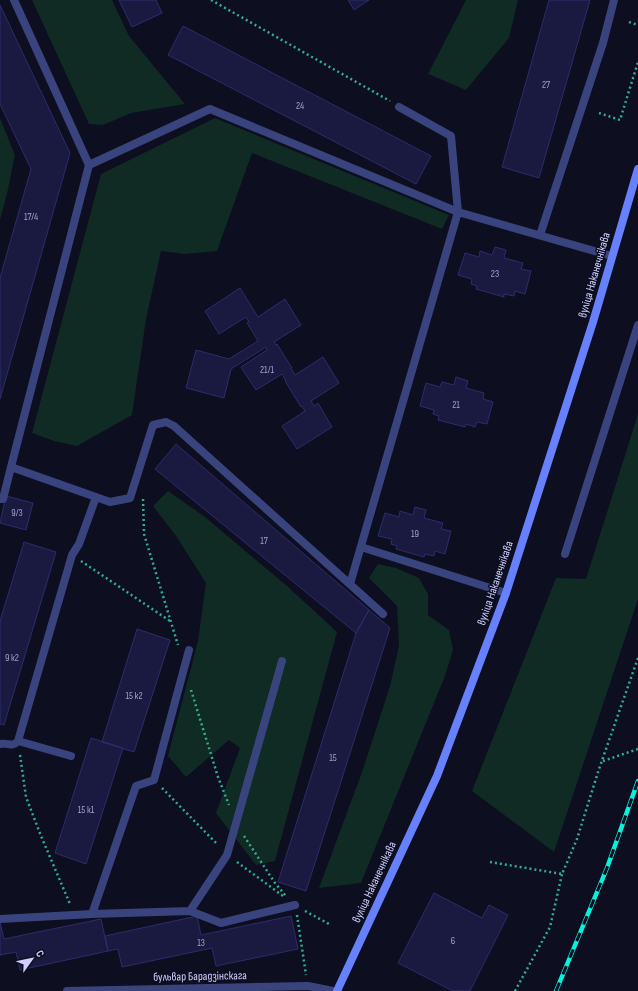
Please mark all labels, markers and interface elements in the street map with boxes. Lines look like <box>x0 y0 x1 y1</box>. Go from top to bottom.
house number: 27 <box>542 79 550 91</box>
house number: 24 <box>296 100 304 112</box>
house number: 17/4 <box>24 211 38 223</box>
street label: вуліца Наканечнікава <box>575 230 614 320</box>
house number: 23 <box>491 268 499 280</box>
house number: 21/1 <box>260 364 275 376</box>
house number: 21 <box>452 399 460 411</box>
house number: 9/3 <box>11 507 23 519</box>
house number: 19 <box>411 528 419 540</box>
house number: 17 <box>260 535 268 547</box>
street label: вуліца Наканечнікава <box>474 539 517 627</box>
house number: 9 к2 <box>5 652 19 664</box>
house number: 15 к2 <box>126 690 143 702</box>
house number: 15 <box>329 752 337 764</box>
house number: 15 к1 <box>78 804 95 816</box>
street label: вуліца Наканечнікава <box>349 839 400 925</box>
house number: 6 <box>451 935 455 947</box>
house number: 13 <box>197 937 205 949</box>
north arrow <box>12 939 52 979</box>
text: С <box>33 948 47 960</box>
street label: бульвар Барадзінскага <box>153 968 247 985</box>

